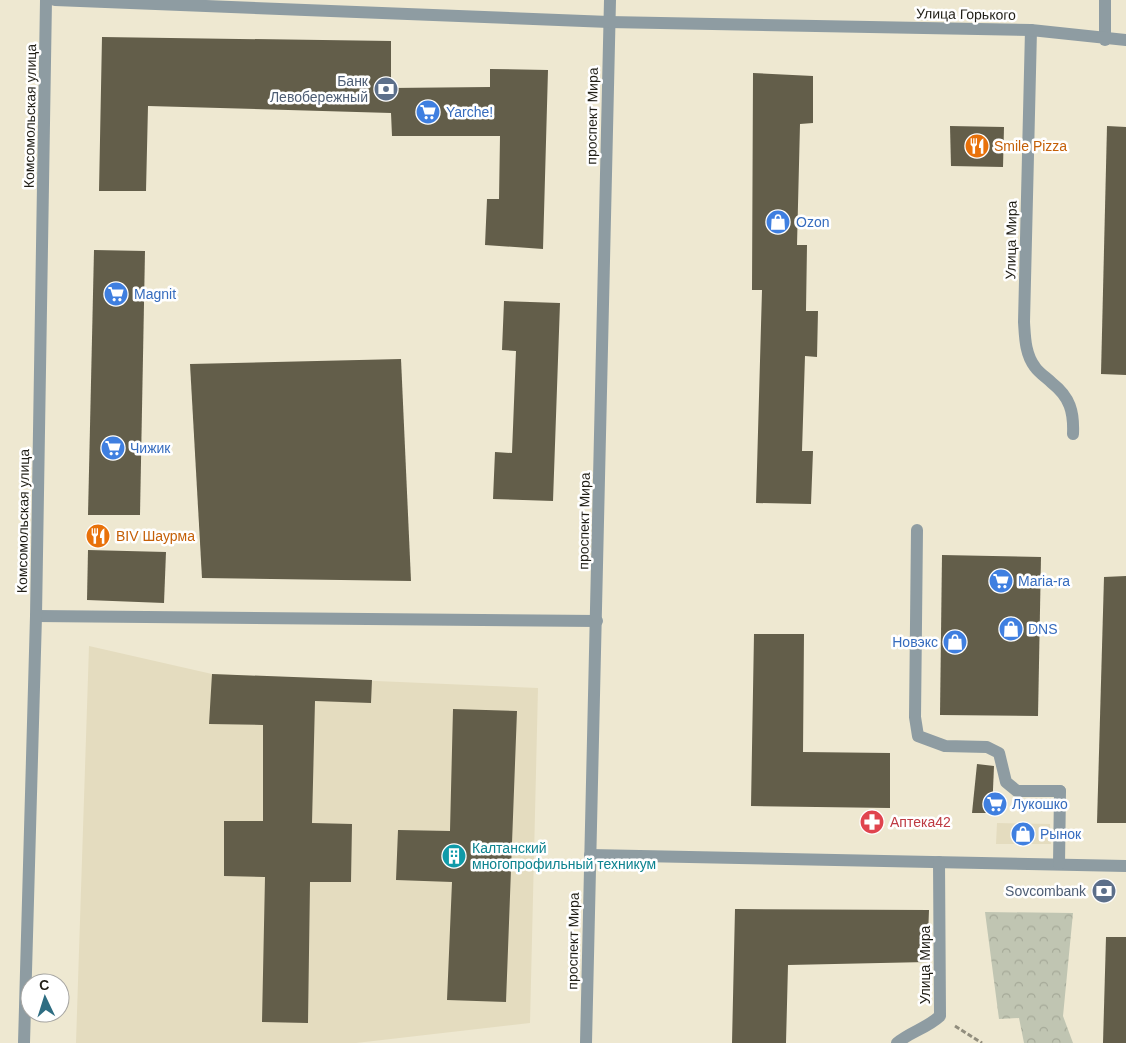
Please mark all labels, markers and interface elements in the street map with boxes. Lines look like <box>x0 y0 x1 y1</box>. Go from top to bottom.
street label: Улица Горького <box>916 5 1016 23</box>
street label: Комсомольская улица <box>21 44 39 188</box>
street label: проспект Мира <box>583 67 601 165</box>
place label: Банк Левобережный <box>270 73 369 105</box>
bank icon: Банк Левобережный <box>373 76 399 102</box>
supermarket icon: Yarche! <box>415 99 441 125</box>
place label: Yarche! <box>446 104 493 120</box>
restaurant icon: Smile Pizza <box>964 133 990 159</box>
place label: Smile Pizza <box>994 138 1067 154</box>
street label: Улица Мира <box>1002 200 1020 279</box>
shop icon: Ozon <box>765 209 791 235</box>
place label: Ozon <box>796 214 829 230</box>
supermarket icon: Magnit <box>103 281 129 307</box>
place label: Magnit <box>134 286 176 302</box>
supermarket icon: Чижик <box>100 435 126 461</box>
place label: Чижик <box>130 440 171 456</box>
street label: Комсомольская улица <box>14 449 32 593</box>
street label: проспект Мира <box>575 472 593 570</box>
restaurant icon: BIV Шаурма <box>85 523 111 549</box>
place label: BIV Шаурма <box>116 528 195 544</box>
supermarket icon: Maria-ra <box>988 568 1014 594</box>
place label: Maria-ra <box>1018 573 1070 589</box>
shop icon: DNS <box>998 616 1024 642</box>
place label: DNS <box>1028 621 1058 637</box>
shop icon: Новэкс <box>942 629 968 655</box>
place label: Новэкс <box>892 634 938 650</box>
supermarket icon: Лукошко <box>982 791 1008 817</box>
place label: Лукошко <box>1012 796 1068 812</box>
pharmacy icon: Аптека42 <box>859 809 885 835</box>
place label: Аптека42 <box>890 814 951 830</box>
shop icon: Рынок <box>1010 821 1036 847</box>
place label: Рынок <box>1040 826 1082 842</box>
place label: Калтанский многопрофильный техникум <box>472 840 656 872</box>
building icon: Калтанский многопрофильный техникум <box>441 843 467 869</box>
bank icon: Sovcombank <box>1091 878 1117 904</box>
place label: Sovcombank <box>1005 883 1087 899</box>
street label: проспект Мира <box>564 892 582 990</box>
street label: Улица Мира <box>917 925 933 1004</box>
north arrow <box>20 973 70 1023</box>
text: С <box>38 977 50 993</box>

